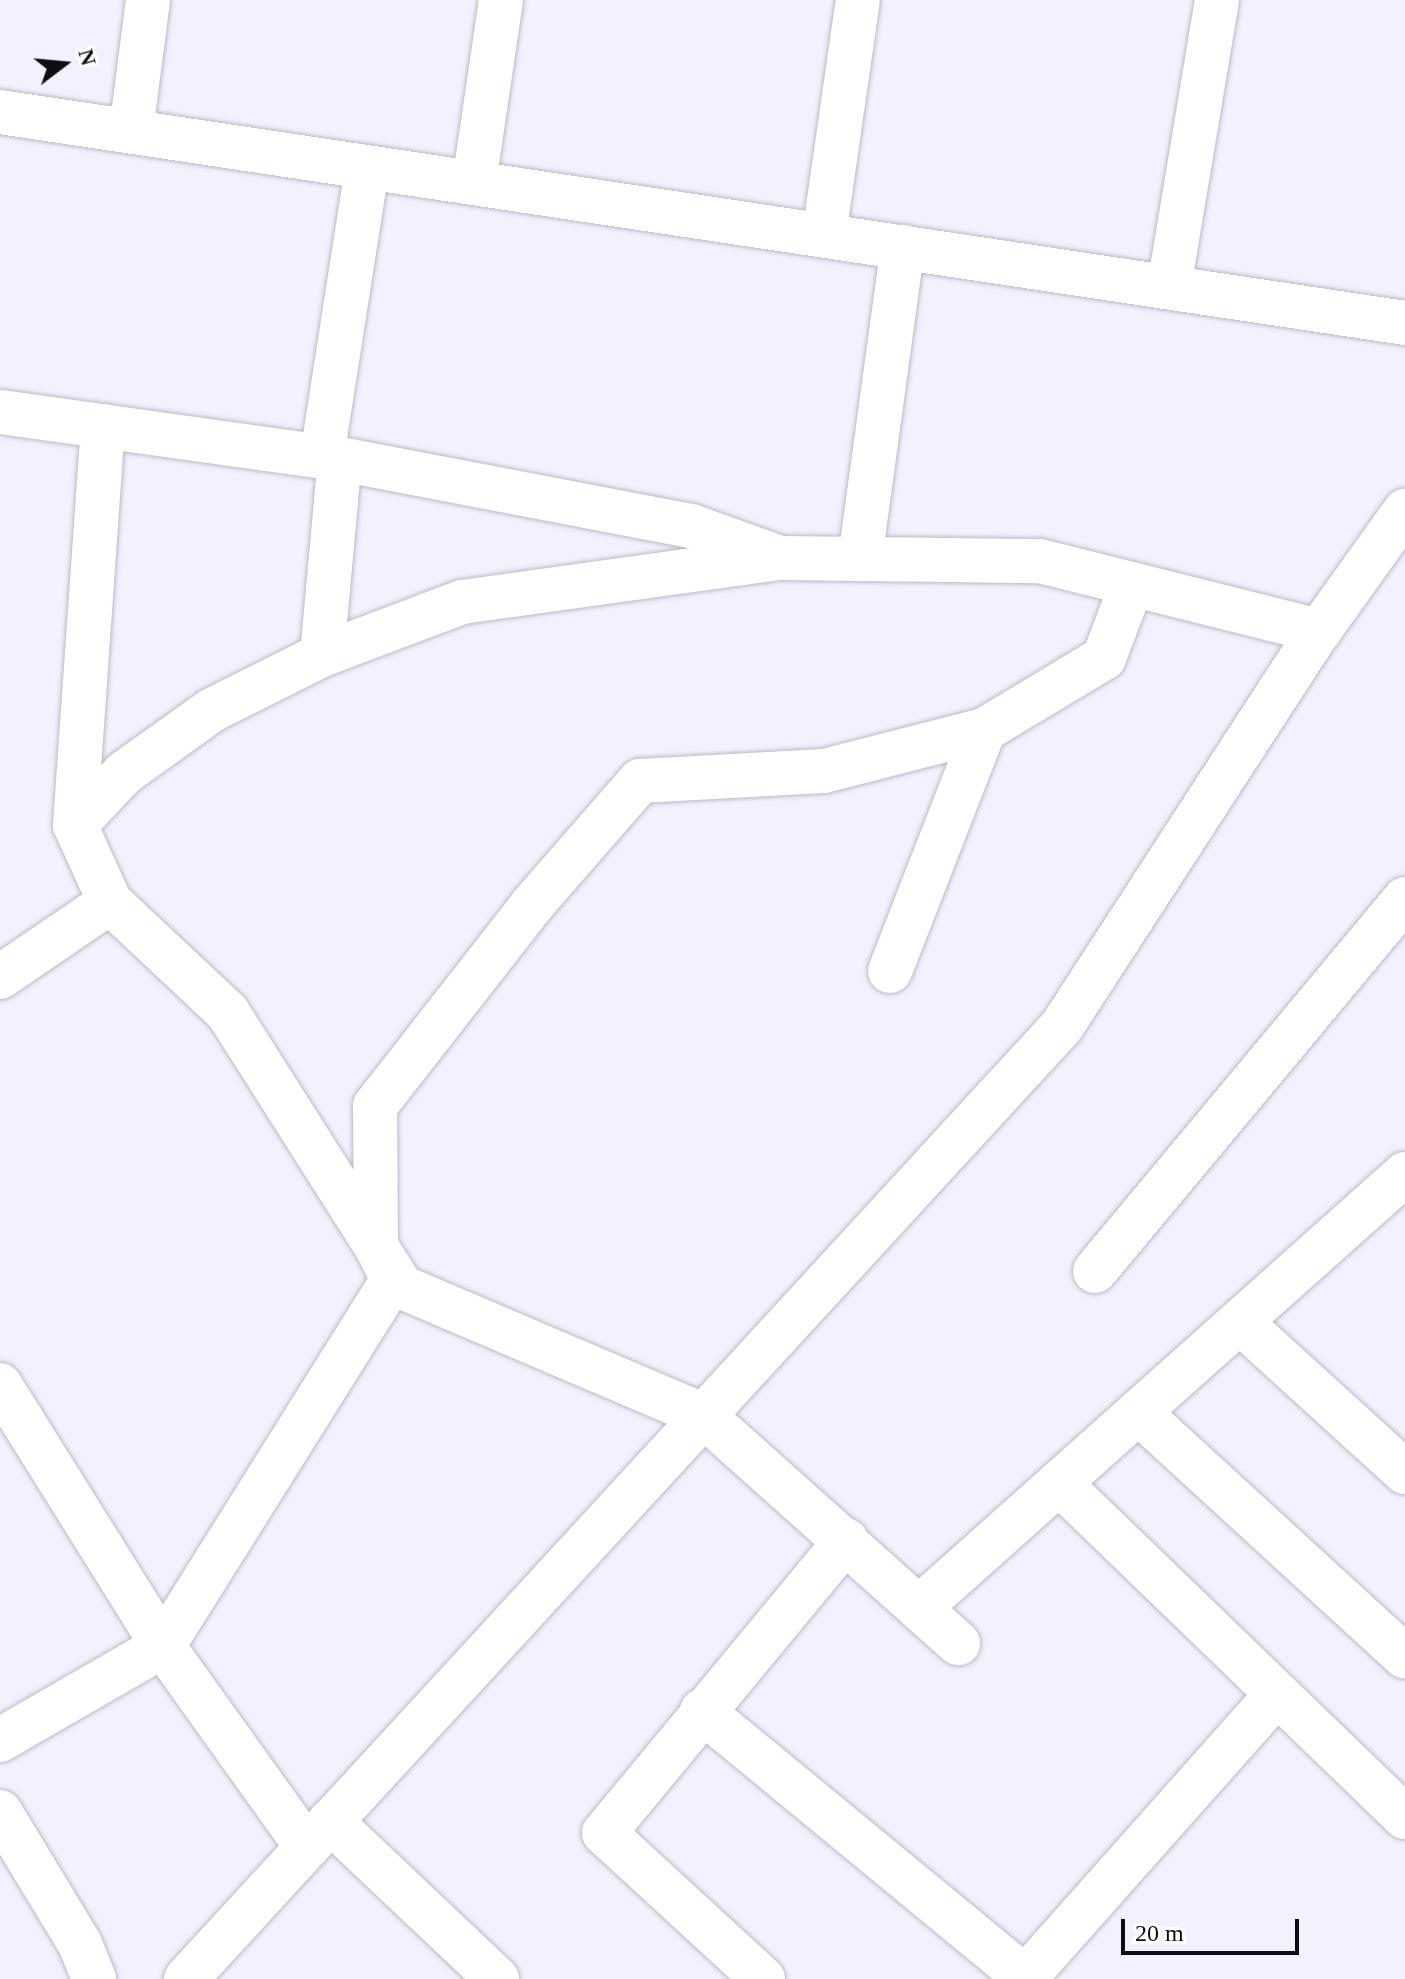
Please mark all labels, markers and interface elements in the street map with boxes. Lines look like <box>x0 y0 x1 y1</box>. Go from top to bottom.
north arrow <box>24 24 104 104</box>
text: N <box>73 46 102 68</box>
scale bar <box>1125 1903 1303 1953</box>
text: 20 m <box>1135 1920 1184 1946</box>

